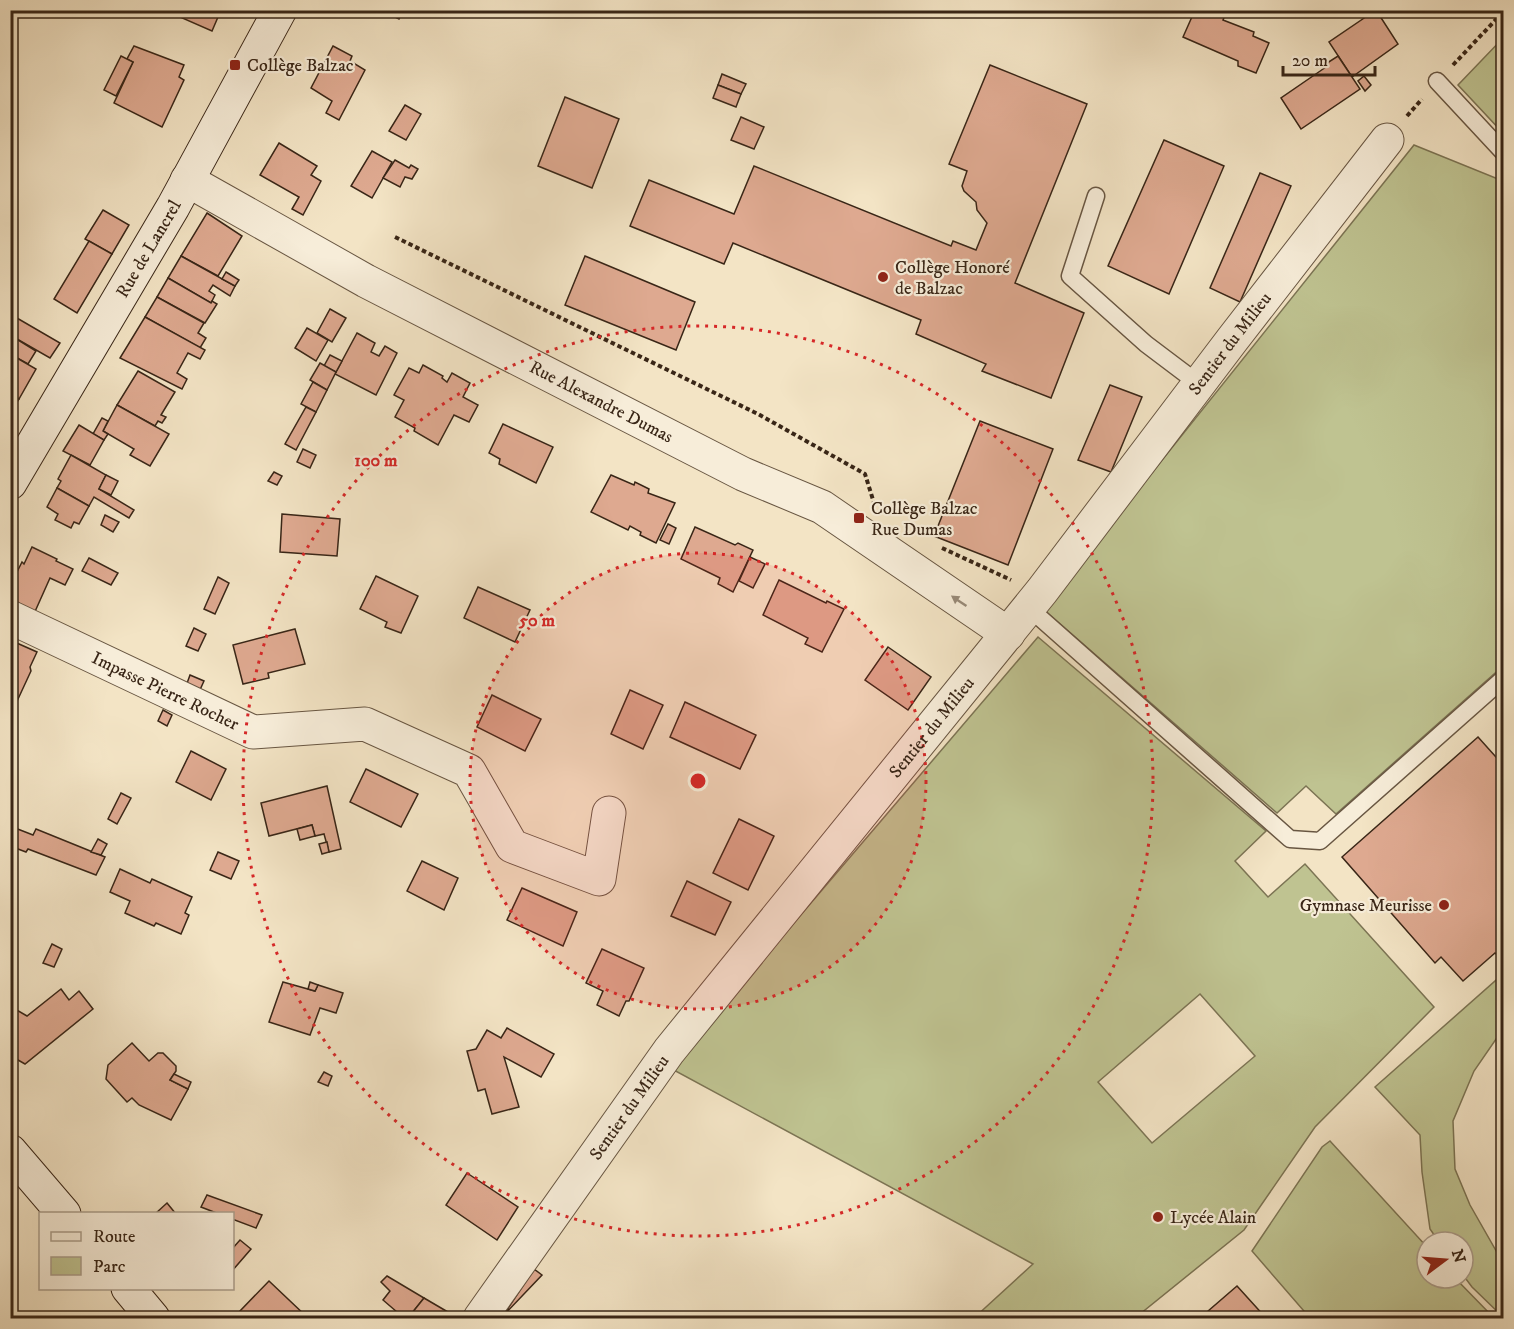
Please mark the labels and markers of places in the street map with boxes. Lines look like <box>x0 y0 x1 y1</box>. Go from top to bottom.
place label: Collège Balzac <box>247 55 354 77</box>
marker: Collège Balzac <box>228 58 242 72</box>
place label: Collège Honoré de Balzac <box>895 257 1010 300</box>
marker: Collège Honoré de Balzac <box>876 270 890 284</box>
place label: Collège Balzac Rue Dumas <box>871 498 978 541</box>
marker: Collège Balzac Rue Dumas <box>852 511 866 525</box>
centre of rings <box>688 771 708 791</box>
place label: Gymnase Meurisse <box>1300 895 1432 917</box>
marker: Gymnase Meurisse <box>1437 898 1451 912</box>
place label: Lycée Alain <box>1170 1207 1257 1229</box>
marker: Lycée Alain <box>1151 1210 1165 1224</box>

